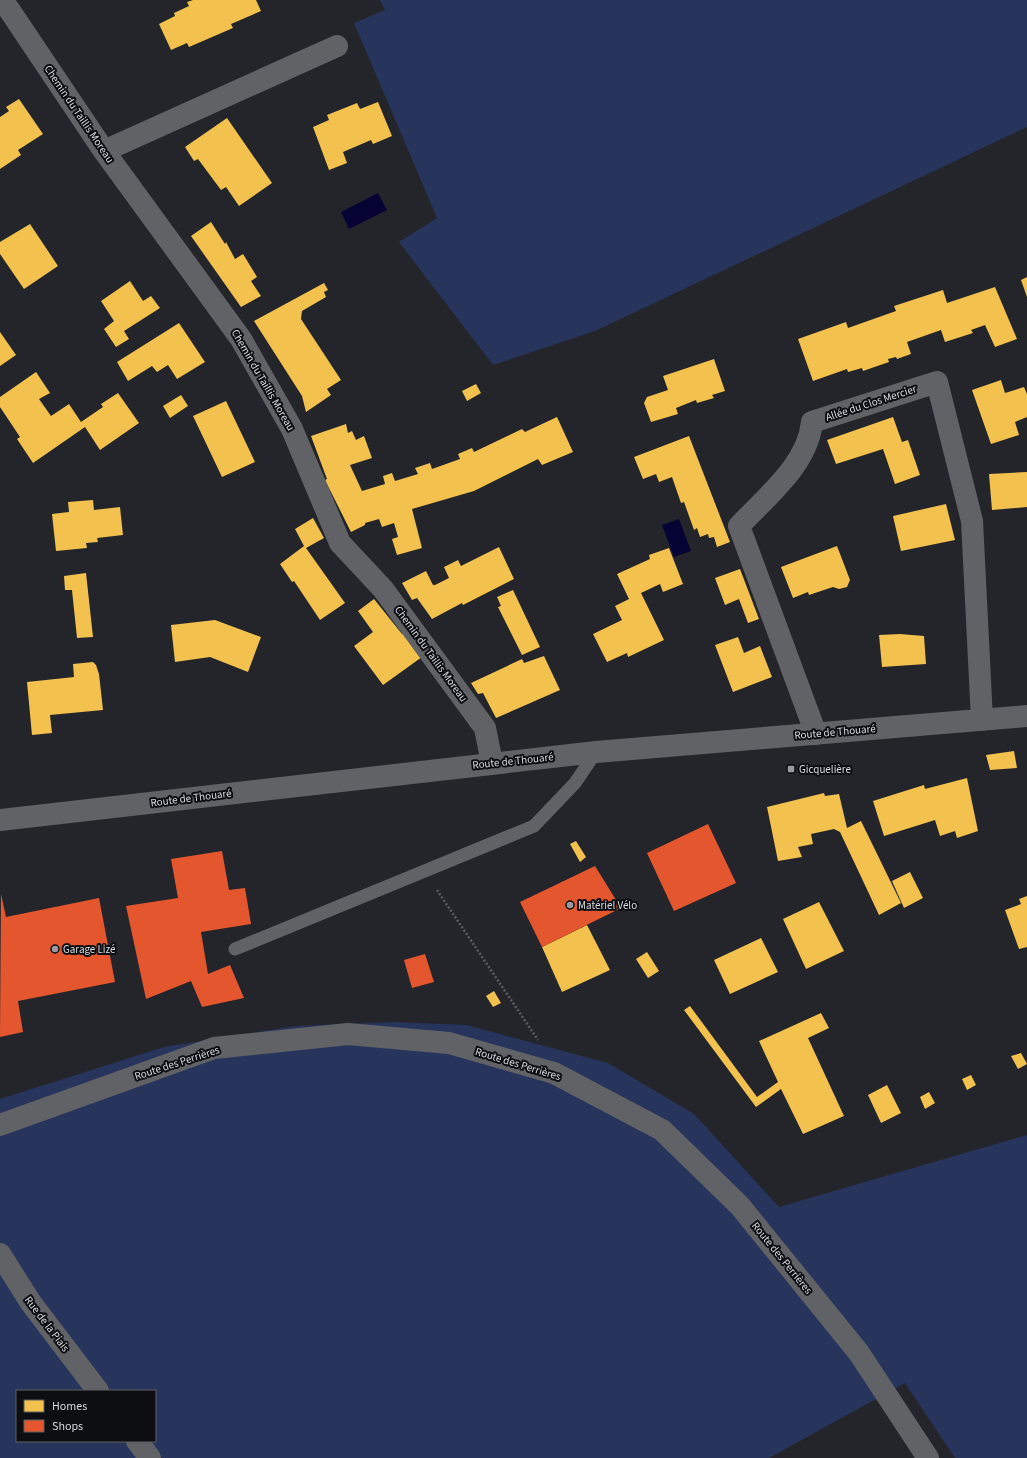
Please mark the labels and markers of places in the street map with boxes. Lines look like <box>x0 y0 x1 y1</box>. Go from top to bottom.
place label: Gicquelière <box>799 762 851 777</box>
marker: Gicquelière <box>786 764 796 774</box>
place label: Matériel Vélo <box>578 898 637 913</box>
marker: Matériel Vélo <box>565 900 575 910</box>
place label: Garage Lizé <box>63 942 116 957</box>
marker: Garage Lizé <box>50 944 60 954</box>

